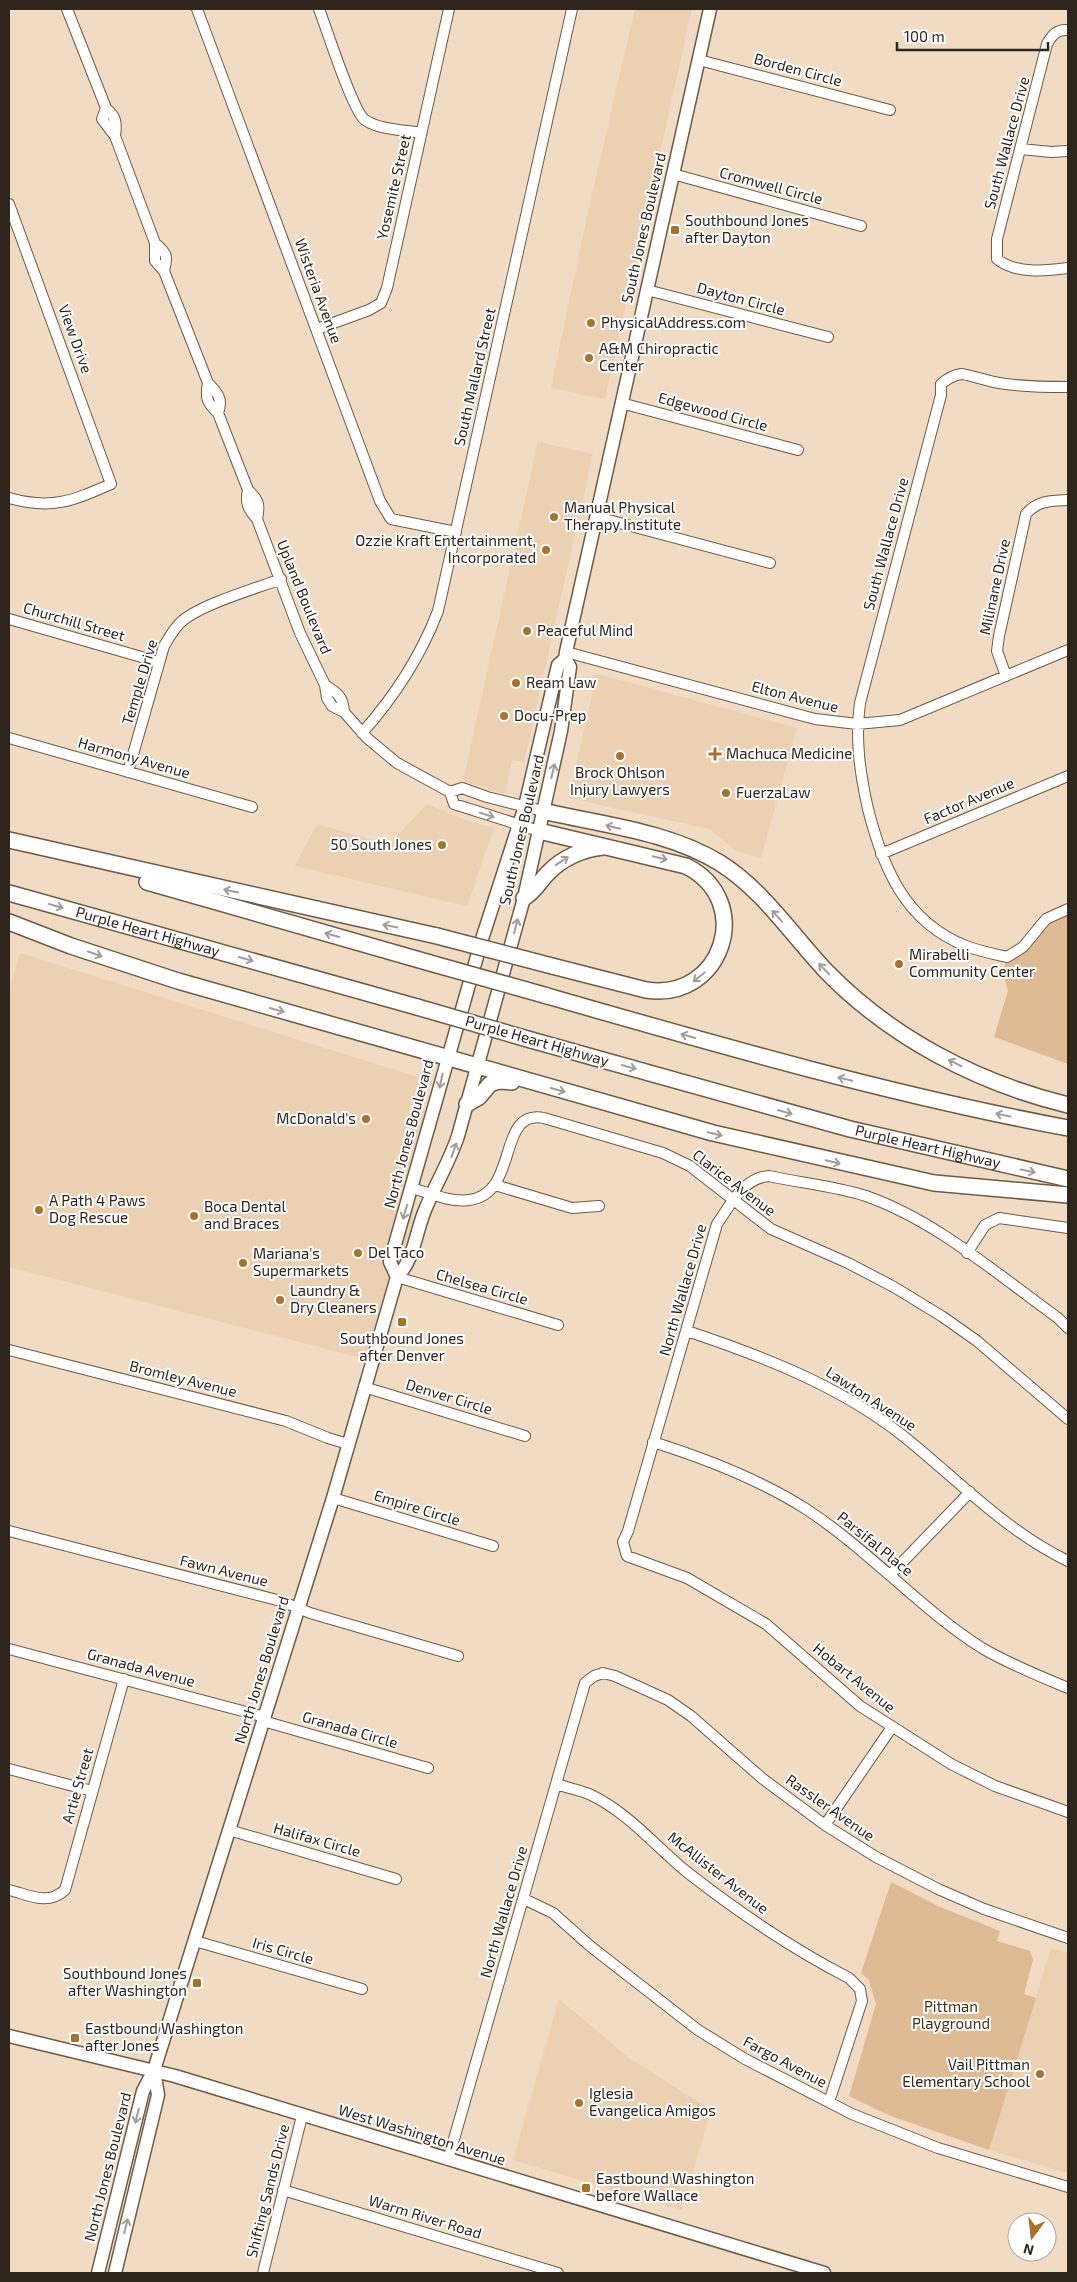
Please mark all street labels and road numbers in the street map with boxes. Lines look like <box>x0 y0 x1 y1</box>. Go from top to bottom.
street label: Borden Circle <box>752 49 844 89</box>
street label: South Wallace Drive <box>980 74 1032 211</box>
street label: Yosemite Street <box>372 132 414 241</box>
street label: South Jones Boulevard <box>617 151 669 305</box>
street label: Cromwell Circle <box>718 163 825 207</box>
street label: Wisteria Avenue <box>292 236 346 346</box>
street label: Dayton Circle <box>695 278 787 318</box>
street label: View Drive <box>55 302 97 376</box>
street label: South Mallard Street <box>449 306 499 448</box>
street label: Edgewood Circle <box>657 388 770 434</box>
street label: South Wallace Drive <box>859 475 911 612</box>
street label: Upland Boulevard <box>274 537 336 656</box>
street label: Milinane Drive <box>975 537 1013 636</box>
street label: Churchill Street <box>21 598 127 644</box>
street label: Temple Drive <box>118 637 161 727</box>
street label: Elton Avenue <box>750 677 841 716</box>
street label: Harmony Avenue <box>76 732 192 782</box>
street label: South Jones Boulevard <box>495 753 547 907</box>
street label: Factor Avenue <box>921 773 1017 827</box>
street label: Purple Heart Highway <box>74 902 222 960</box>
street label: Purple Heart Highway <box>463 1011 611 1069</box>
street label: North Jones Boulevard <box>379 1057 437 1210</box>
street label: Purple Heart Highway <box>853 1120 1003 1171</box>
street label: Clarice Avenue <box>689 1145 780 1219</box>
street label: North Wallace Drive <box>655 1222 709 1358</box>
street label: Chelsea Circle <box>434 1264 530 1308</box>
street label: Bromley Avenue <box>128 1356 239 1400</box>
street label: Lawton Avenue <box>823 1362 920 1434</box>
street label: Denver Circle <box>404 1374 495 1418</box>
street label: Empire Circle <box>372 1485 463 1529</box>
street label: Parsifal Place <box>834 1507 917 1579</box>
street label: Fawn Avenue <box>178 1550 270 1590</box>
street label: North Jones Boulevard <box>230 1594 292 1746</box>
street label: Hobart Avenue <box>810 1639 899 1716</box>
street label: Granada Avenue <box>85 1644 197 1690</box>
street label: Granada Circle <box>300 1707 400 1751</box>
street label: Artie Street <box>58 1746 96 1826</box>
street label: Rassler Avenue <box>783 1770 878 1844</box>
street label: Halifax Circle <box>272 1818 363 1860</box>
street label: McAllister Avenue <box>665 1827 773 1917</box>
street label: North Wallace Drive <box>476 1844 530 1980</box>
street label: Iris Circle <box>251 1933 316 1967</box>
street label: Fargo Avenue <box>741 2032 830 2091</box>
street label: North Jones Boulevard <box>80 2090 134 2243</box>
street label: West Washington Avenue <box>336 2100 508 2168</box>
street label: Shifting Sands Drive <box>242 2122 292 2259</box>
street label: Warm River Road <box>367 2190 484 2242</box>

